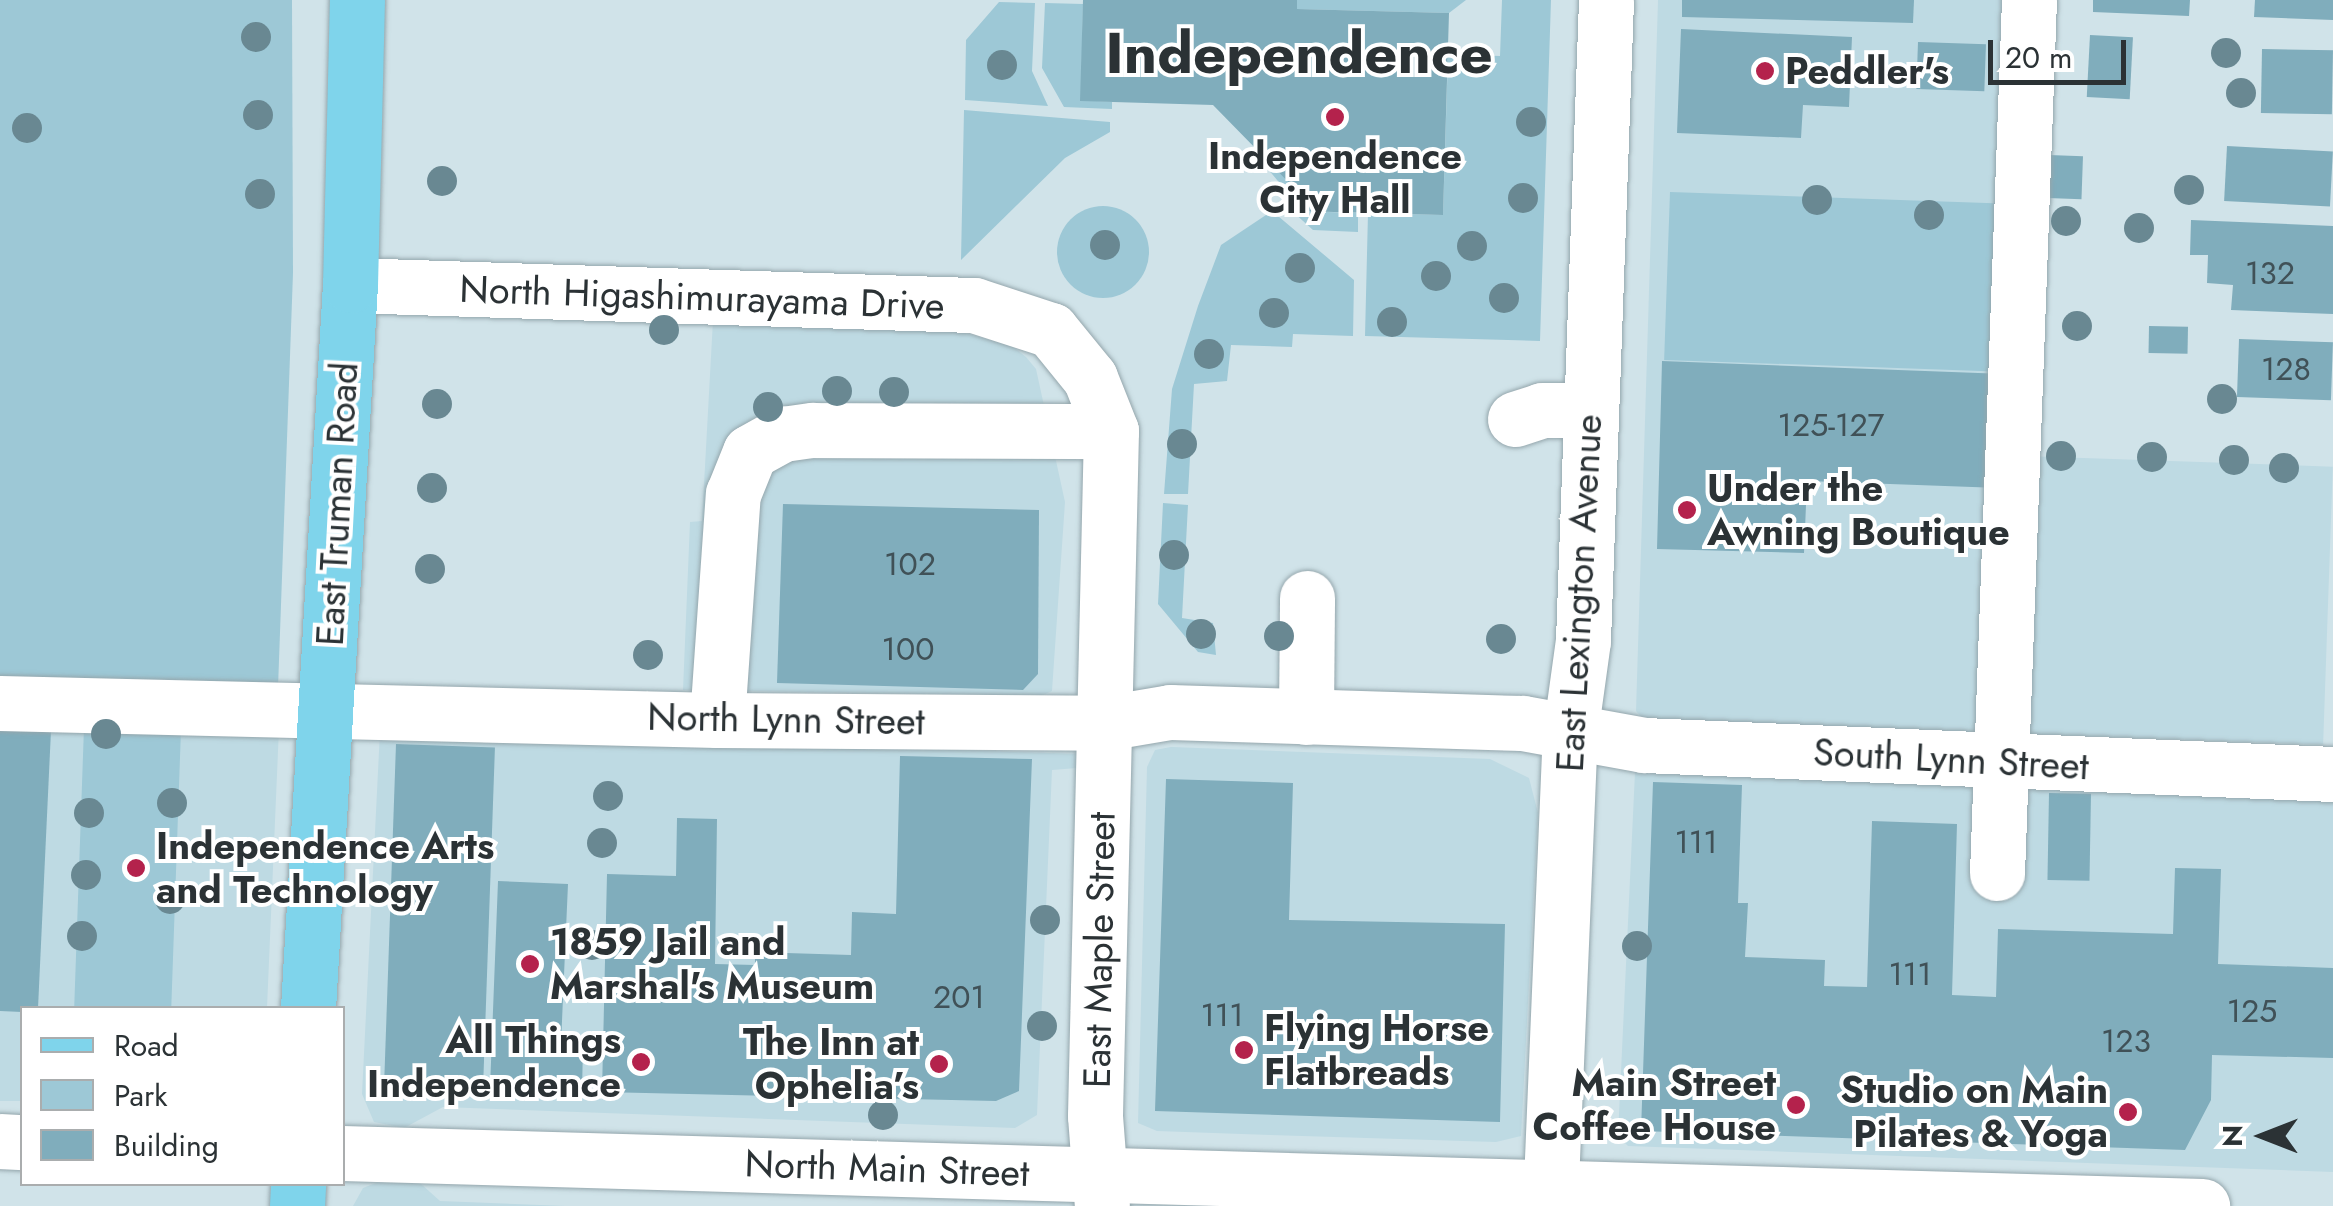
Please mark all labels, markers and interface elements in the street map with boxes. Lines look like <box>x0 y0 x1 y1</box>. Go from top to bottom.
district label: Independence <box>1105 18 1493 88</box>
scale bar <box>1993 20 2130 82</box>
text: 20 m <box>2005 36 2072 79</box>
place label: Peddler's <box>1785 48 1949 94</box>
marker: Peddler's <box>1754 60 1776 82</box>
marker: Independence City Hall <box>1324 106 1346 128</box>
place label: Independence City Hall <box>1208 133 1462 222</box>
house number: 132 <box>2245 254 2295 292</box>
street label: North Higashimurayama Drive <box>459 266 945 328</box>
house number: 128 <box>2261 350 2311 388</box>
street label: East Truman Road <box>307 361 367 647</box>
house number: 125-127 <box>1778 406 1884 444</box>
street label: East Lexington Avenue <box>1547 413 1611 773</box>
place label: Under the Awning Boutique <box>1707 465 2010 554</box>
marker: Under the Awning Boutique <box>1676 499 1698 521</box>
house number: 102 <box>884 545 936 583</box>
house number: 100 <box>882 630 934 668</box>
street label: North Lynn Street <box>647 694 925 744</box>
street label: South Lynn Street <box>1812 729 2090 789</box>
street label: East Maple Street <box>1074 812 1124 1088</box>
place label: Independence Arts and Technology <box>156 823 494 912</box>
house number: 111 <box>1674 823 1718 861</box>
marker: Independence Arts and Technology <box>125 857 147 879</box>
place label: 1859 Jail and Marshal's Museum <box>550 919 874 1008</box>
marker: 1859 Jail and Marshal's Museum <box>519 953 541 975</box>
house number: 111 <box>1888 955 1932 993</box>
house number: 201 <box>933 978 985 1016</box>
house number: 125 <box>2227 992 2277 1030</box>
house number: 111 <box>1200 996 1244 1034</box>
place label: Flying Horse Flatbreads <box>1264 1005 1489 1094</box>
legend <box>20 1006 345 1186</box>
place label: All Things Independence <box>367 1017 621 1106</box>
place label: The Inn at Ophelia’s <box>743 1019 919 1108</box>
house number: 123 <box>2101 1022 2151 1060</box>
text: Road <box>114 1024 179 1067</box>
marker: Flying Horse Flatbreads <box>1233 1039 1255 1061</box>
marker: All Things Independence <box>630 1051 652 1073</box>
marker: The Inn at Ophelia’s <box>928 1053 950 1075</box>
place label: Main Street Coffee House <box>1533 1060 1776 1150</box>
place label: Studio on Main Pilates & Yoga <box>1840 1067 2108 1156</box>
text: Park <box>114 1074 167 1117</box>
north arrow <box>2213 1086 2313 1186</box>
marker: Main Street Coffee House <box>1785 1094 1807 1116</box>
marker: Studio on Main Pilates & Yoga <box>2117 1101 2139 1123</box>
text: Building <box>114 1124 219 1167</box>
text: N <box>2212 1125 2253 1147</box>
street label: North Main Street <box>744 1140 1030 1196</box>

